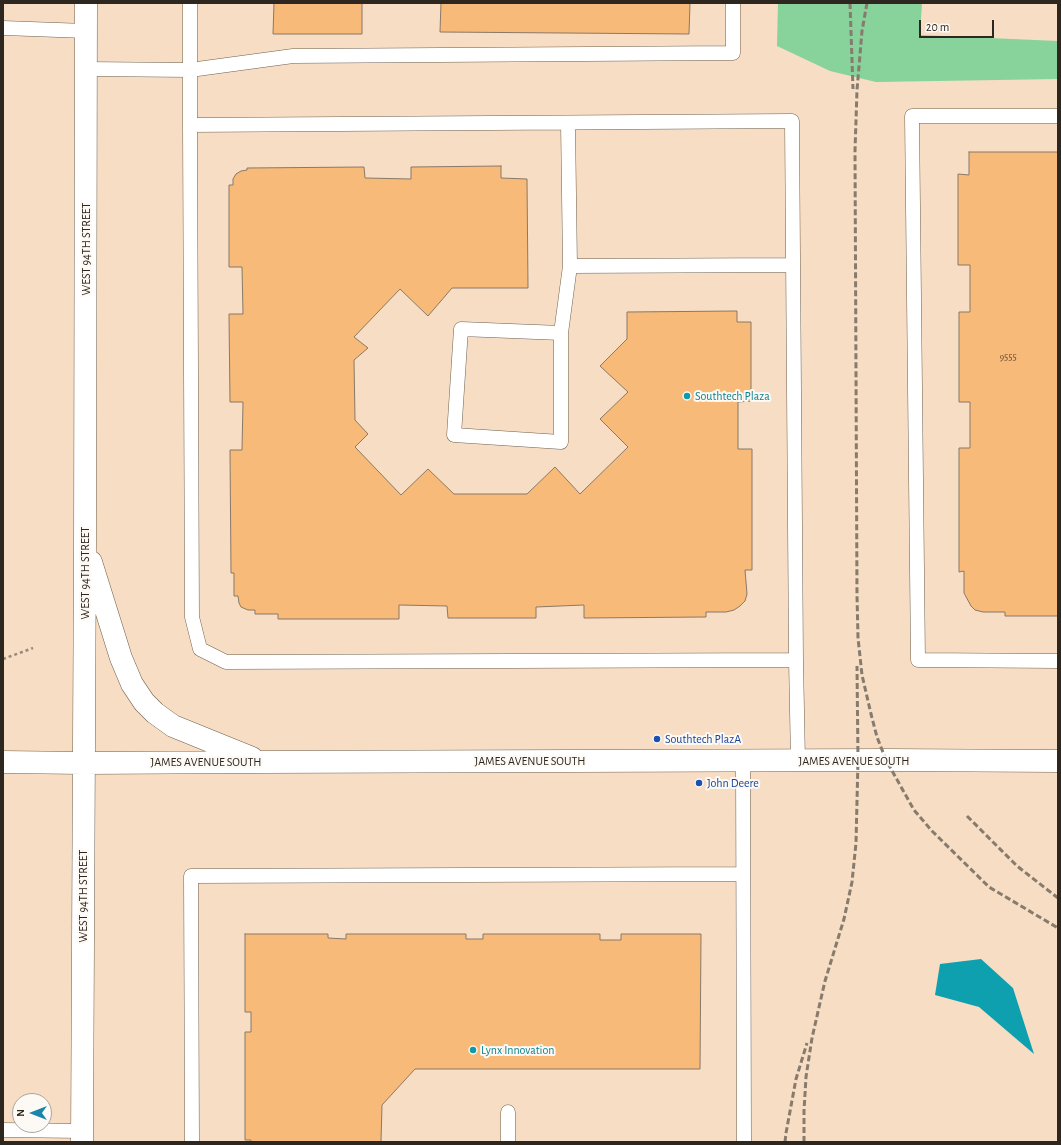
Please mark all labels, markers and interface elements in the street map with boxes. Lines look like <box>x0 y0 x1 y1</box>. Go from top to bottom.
scale bar <box>921 12 996 38</box>
text: 20 m <box>926 21 949 33</box>
street label: WEST 94TH STREET <box>79 203 93 295</box>
house number: 9555 <box>999 351 1017 363</box>
place label: Southtech Plaza <box>695 389 770 403</box>
marker: Southtech Plaza <box>682 391 692 401</box>
street label: WEST 94TH STREET <box>78 527 92 619</box>
place label: Southtech PlazA <box>665 732 741 746</box>
marker: Southtech PlazA <box>652 734 662 744</box>
street label: JAMES AVENUE SOUTH <box>474 754 586 768</box>
street label: JAMES AVENUE SOUTH <box>798 754 910 768</box>
street label: JAMES AVENUE SOUTH <box>150 755 262 769</box>
place label: John Deere <box>707 776 759 790</box>
marker: John Deere <box>694 778 704 788</box>
street label: WEST 94TH STREET <box>76 850 90 942</box>
place label: Lynx Innovation <box>481 1043 554 1057</box>
marker: Lynx Innovation <box>468 1045 478 1055</box>
north arrow <box>12 1093 52 1133</box>
text: N <box>15 1109 26 1117</box>

